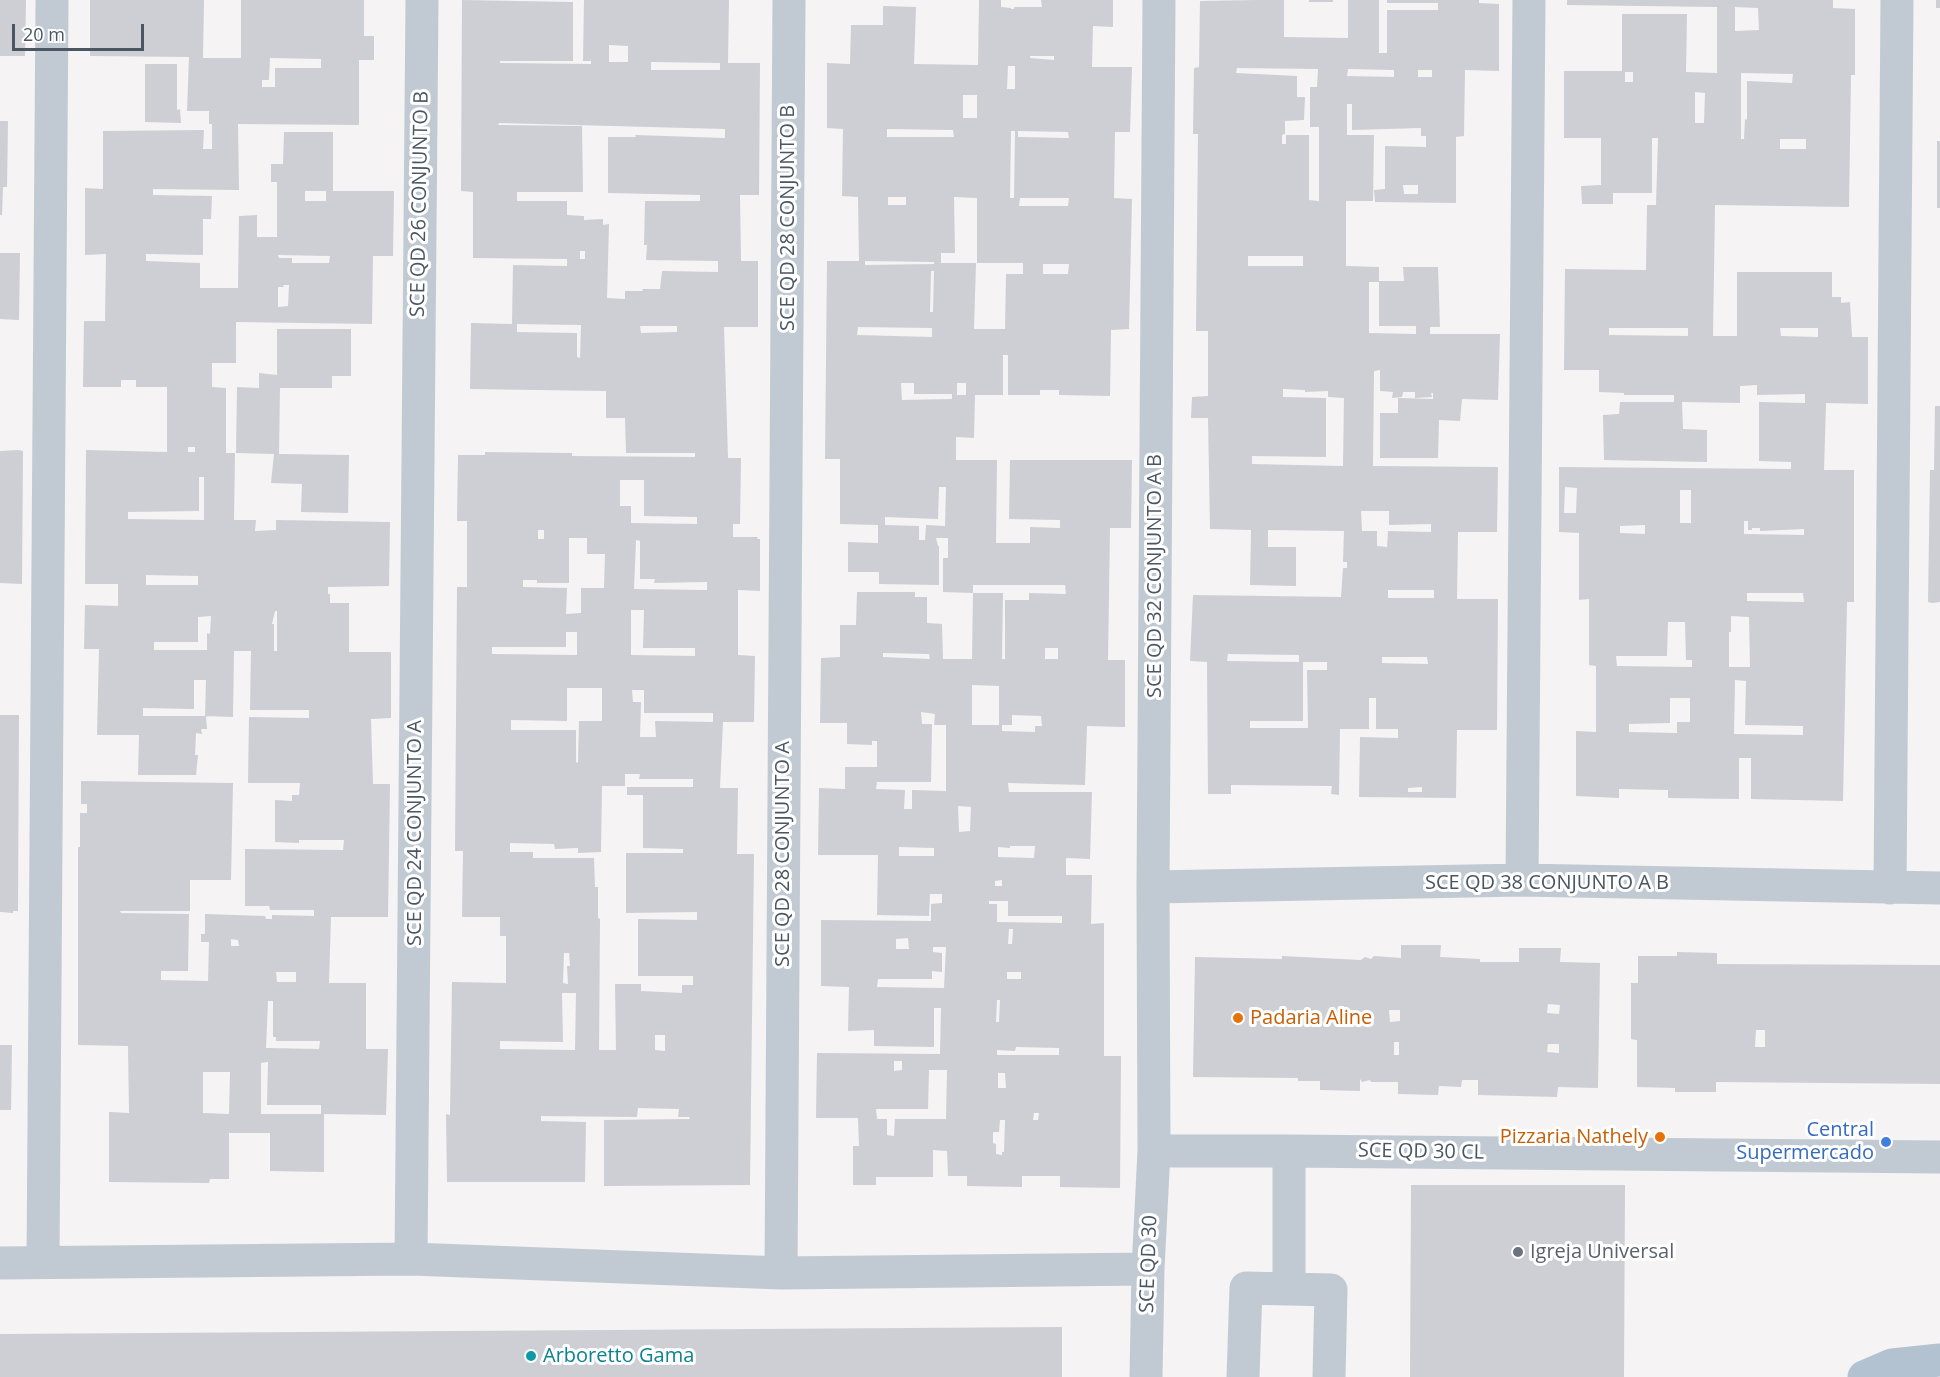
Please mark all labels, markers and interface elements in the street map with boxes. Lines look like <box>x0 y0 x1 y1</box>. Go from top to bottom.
scale bar <box>15 12 147 50</box>
text: 20 m <box>23 22 65 46</box>
street label: SCE QD 26 CONJUNTO B <box>406 91 434 317</box>
street label: SCE QD 28 CONJUNTO B <box>776 105 800 331</box>
street label: SCE QD 32 CONJUNTO A B <box>1143 454 1167 698</box>
street label: SCE QD 24 CONJUNTO A <box>403 720 427 946</box>
street label: SCE QD 28 CONJUNTO A <box>771 741 795 967</box>
street label: SCE QD 38 CONJUNTO A B <box>1425 871 1669 895</box>
place label: Padaria Aline <box>1250 1006 1372 1030</box>
marker: Padaria Aline <box>1231 1011 1245 1025</box>
place label: Central Supermercado <box>1736 1118 1874 1165</box>
place label: Pizzaria Nathely <box>1500 1125 1648 1149</box>
marker: Pizzaria Nathely <box>1653 1130 1667 1144</box>
marker: Central Supermercado <box>1879 1135 1893 1149</box>
street label: SCE QD 30 CL <box>1358 1139 1484 1165</box>
street label: SCE QD 30 <box>1135 1215 1163 1313</box>
place label: Igreja Universal <box>1530 1240 1674 1264</box>
marker: Igreja Universal <box>1511 1245 1525 1259</box>
place label: Arboretto Gama <box>543 1344 694 1368</box>
marker: Arboretto Gama <box>524 1349 538 1363</box>

